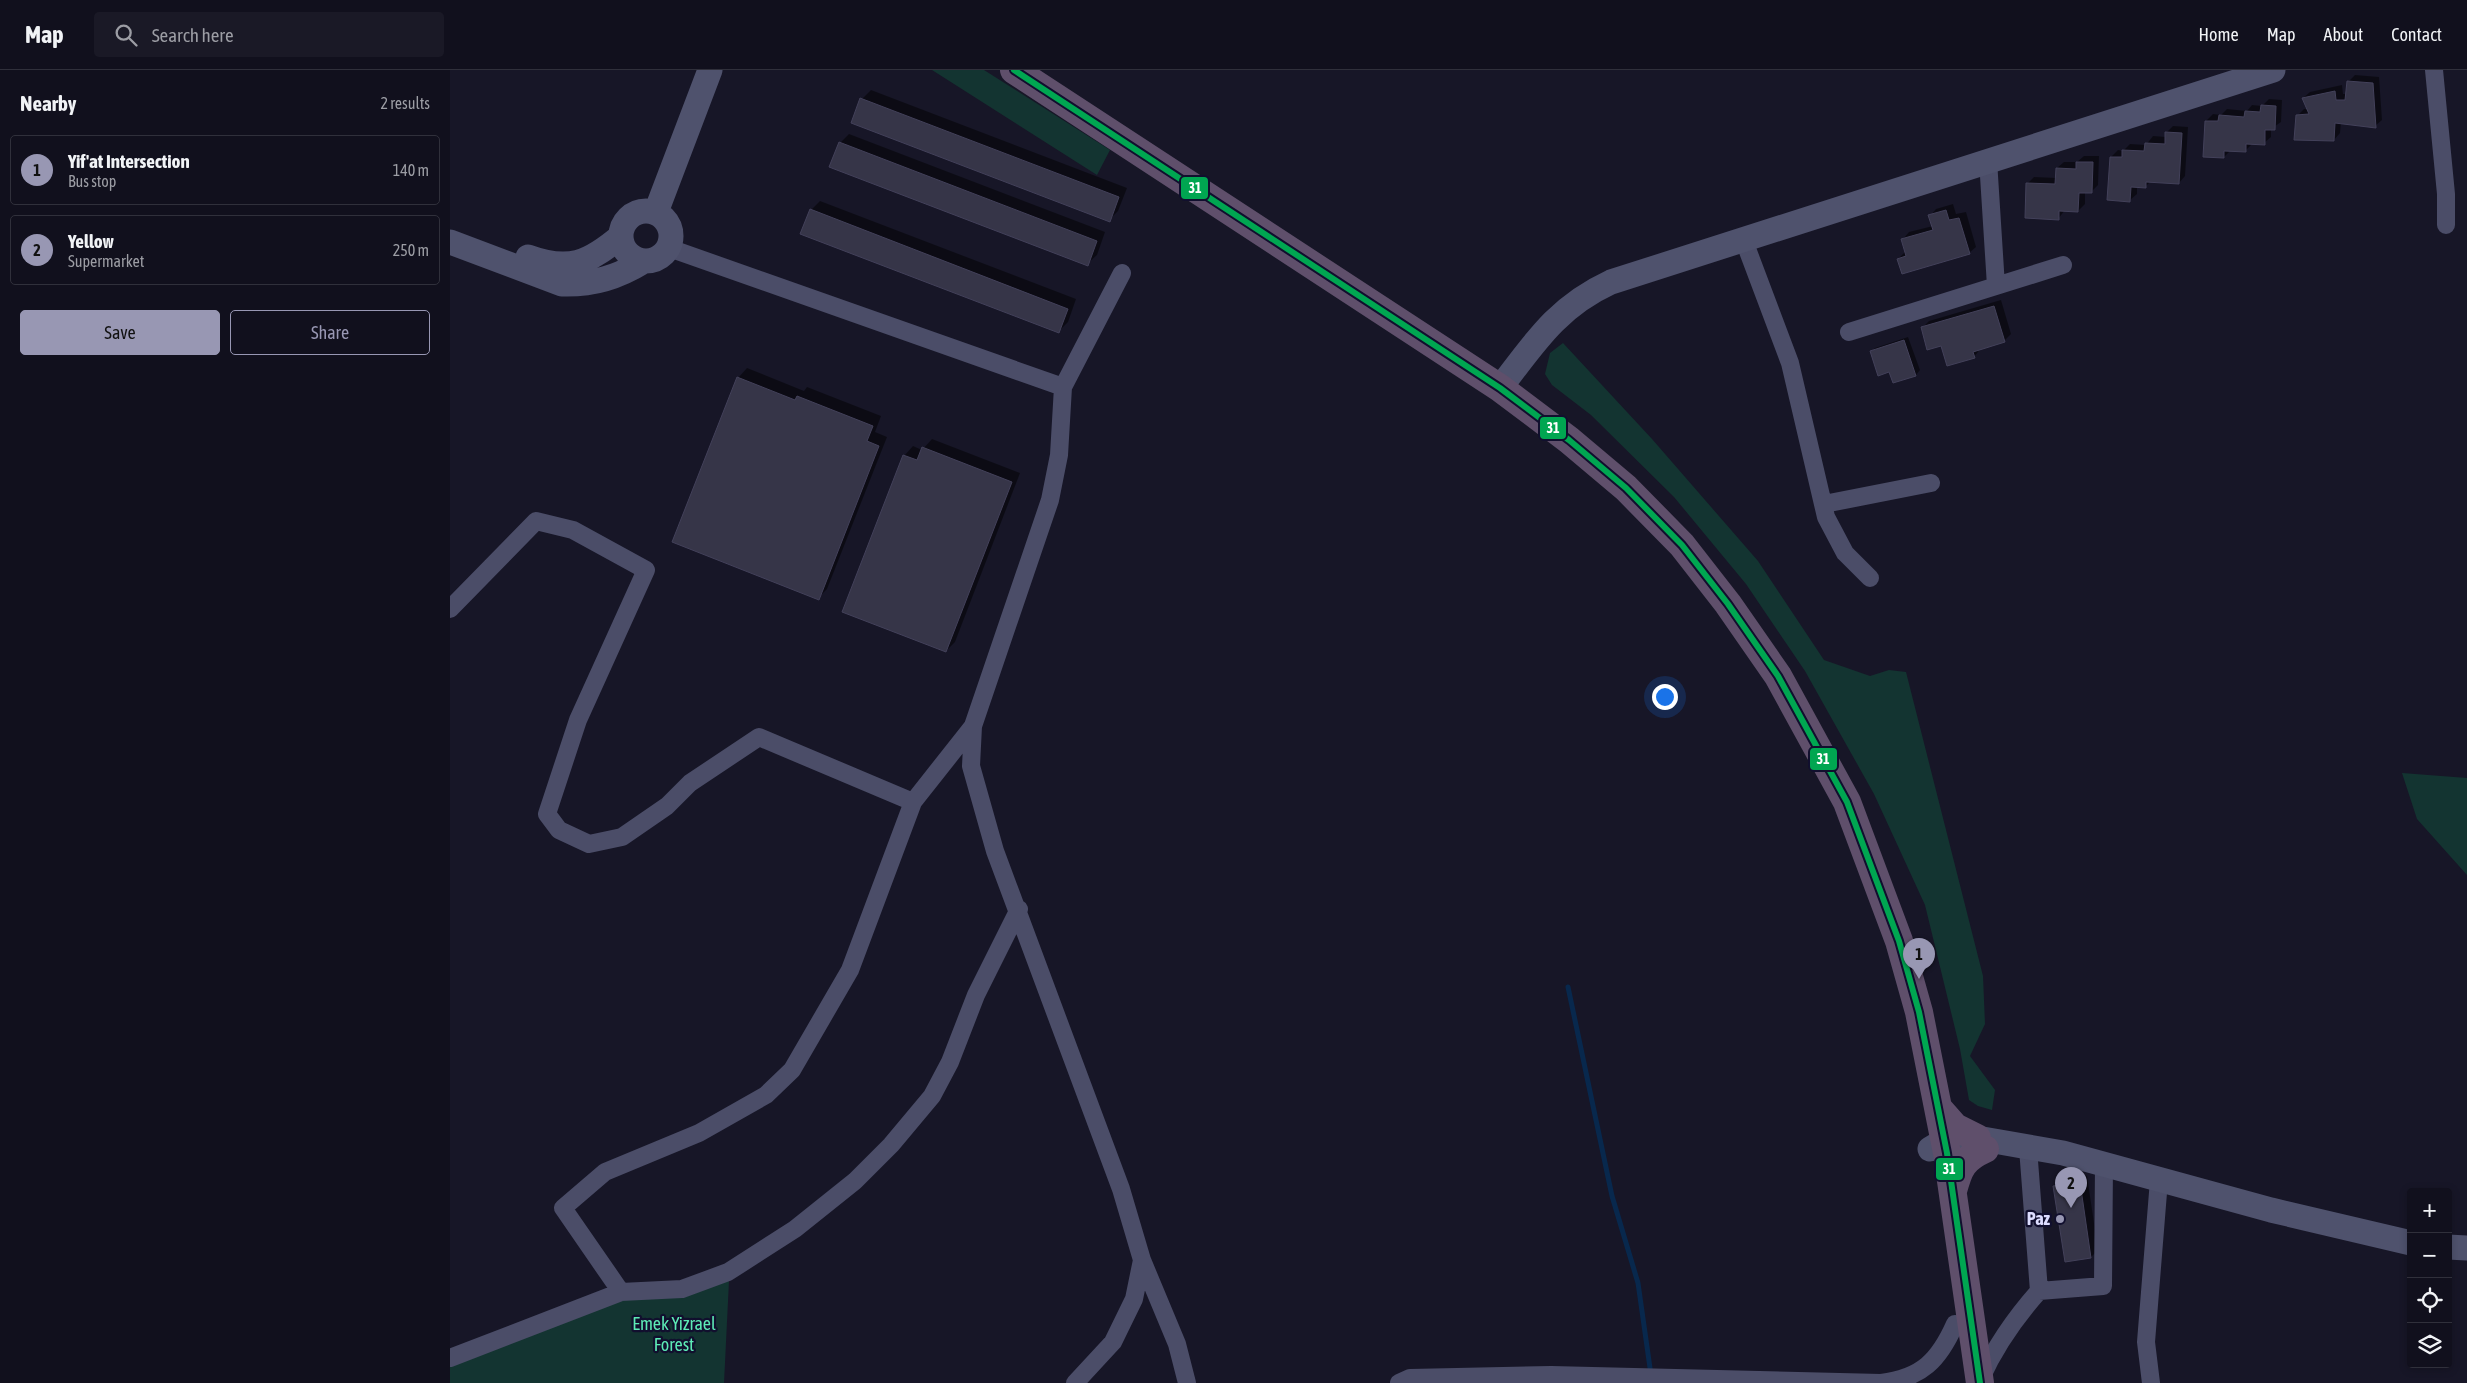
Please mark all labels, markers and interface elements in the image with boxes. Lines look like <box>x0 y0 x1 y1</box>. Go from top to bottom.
search box <box>94 12 444 57</box>
text: Map <box>25 21 64 48</box>
icon: search <box>112 21 140 49</box>
text: Search here <box>152 24 234 46</box>
text: Home <box>2199 24 2239 45</box>
text: Map <box>2267 24 2296 45</box>
text: About <box>2324 24 2363 45</box>
text: Contact <box>2391 24 2442 45</box>
text: Nearby <box>20 91 76 115</box>
text: 2 results <box>380 94 430 112</box>
text: Yif'at Intersection <box>68 150 190 172</box>
text: 1 <box>33 161 41 179</box>
text: 140 m <box>393 161 429 179</box>
text: Bus stop <box>68 172 116 190</box>
line badge: 31 <box>1180 176 1209 200</box>
text: 31 <box>1188 180 1202 196</box>
text: Yellow <box>68 230 114 252</box>
text: 2 <box>33 241 41 259</box>
text: 250 m <box>393 241 429 259</box>
text: Supermarket <box>68 252 144 270</box>
button: Save <box>20 310 220 355</box>
button: Share <box>230 310 430 355</box>
line badge: 31 <box>1539 416 1567 440</box>
text: 31 <box>1546 420 1560 436</box>
your location <box>1652 684 1678 710</box>
line badge: 31 <box>1809 747 1838 771</box>
text: 31 <box>1816 751 1830 767</box>
pin: 1 <box>1903 938 1935 979</box>
line badge: 31 <box>1935 1157 1964 1181</box>
text: 31 <box>1942 1161 1956 1177</box>
pin: 2 <box>2055 1167 2087 1208</box>
map controls <box>2407 1188 2452 1368</box>
button: + <box>2407 1188 2452 1233</box>
place label: Paz <box>2027 1208 2051 1229</box>
marker: Paz <box>2054 1213 2066 1225</box>
button: − <box>2407 1233 2452 1278</box>
button: locate <box>2407 1278 2452 1323</box>
park label: Emek Yizrael Forest <box>632 1313 716 1355</box>
button: layers <box>2407 1323 2452 1368</box>

